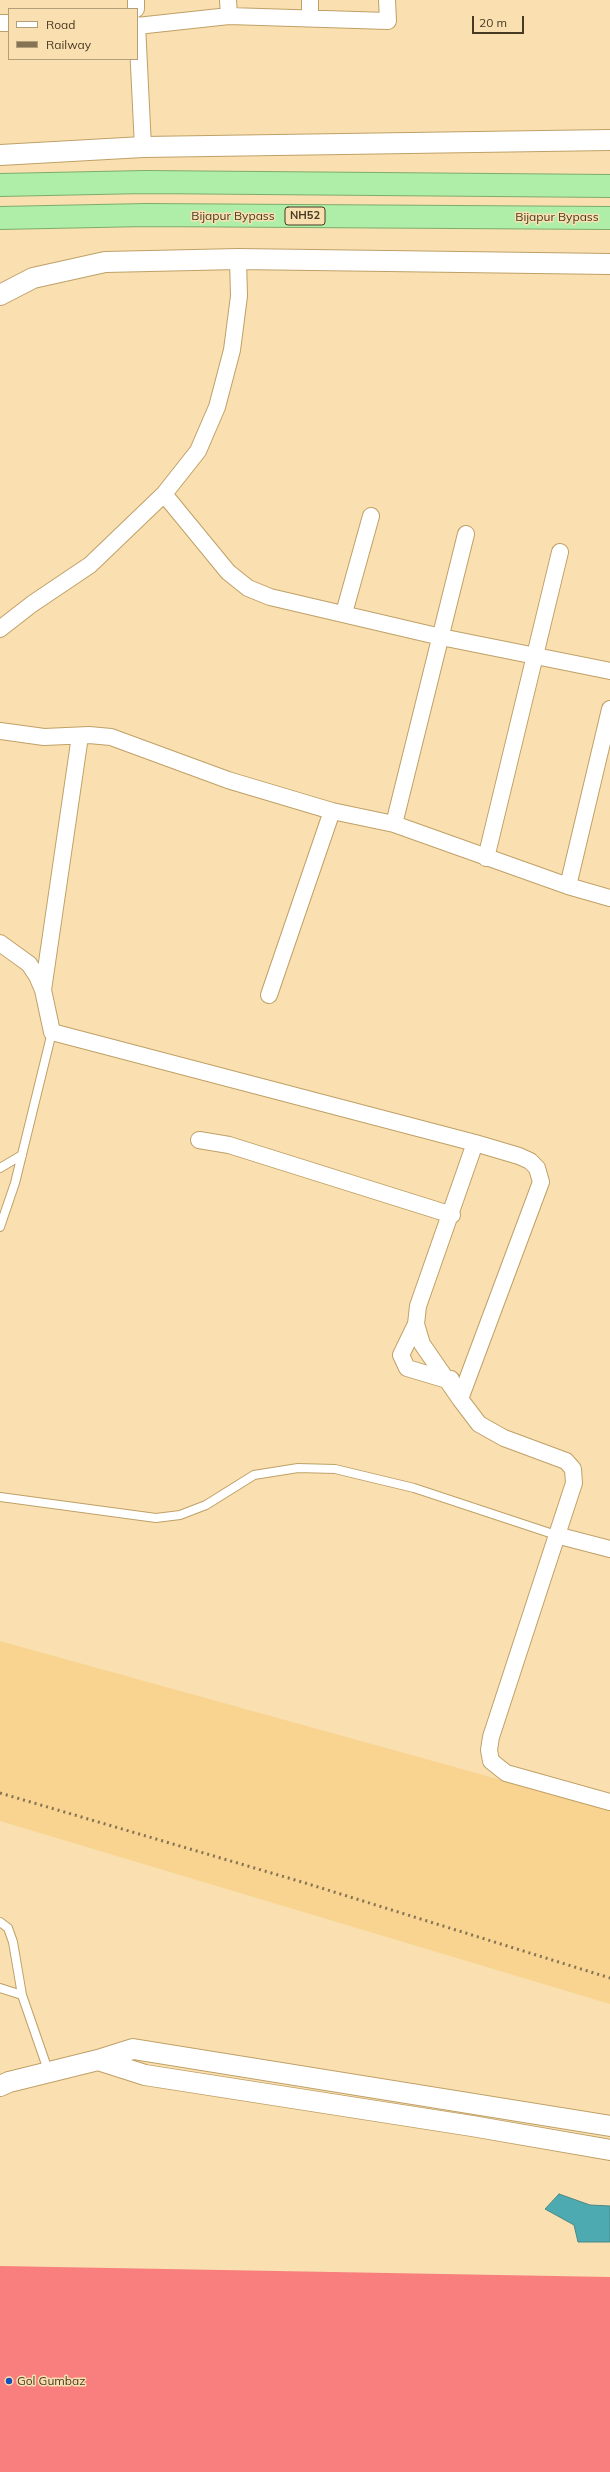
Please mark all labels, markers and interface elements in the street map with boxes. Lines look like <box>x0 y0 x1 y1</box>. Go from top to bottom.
legend <box>8 8 138 60</box>
scale bar <box>474 8 526 34</box>
text: 20 m <box>479 15 507 30</box>
text: Road <box>46 17 75 32</box>
text: Railway <box>46 37 91 52</box>
road number: NH52 <box>285 207 325 225</box>
street label: Bijapur Bypass <box>191 209 275 223</box>
street label: Bijapur Bypass <box>515 210 599 224</box>
place label: Gol Gumbaz <box>17 2374 85 2388</box>
marker: Gol Gumbaz <box>4 2376 14 2386</box>

